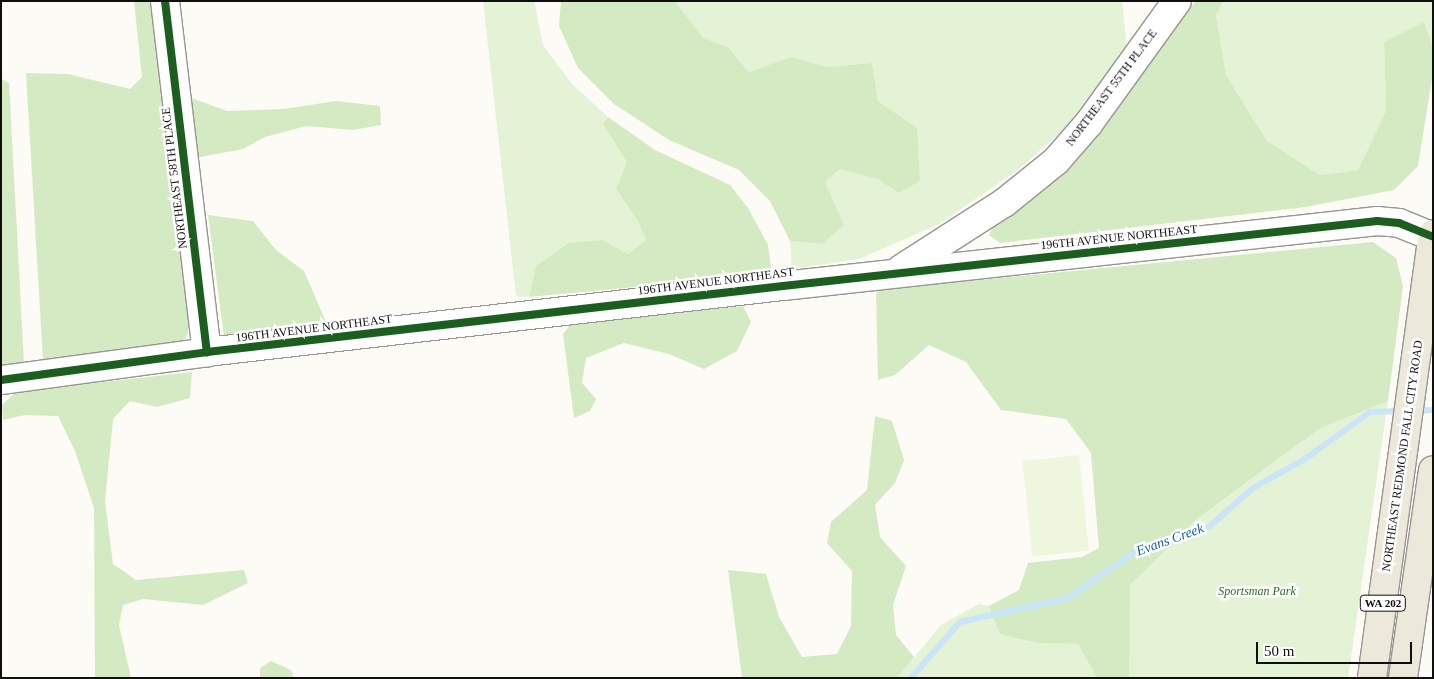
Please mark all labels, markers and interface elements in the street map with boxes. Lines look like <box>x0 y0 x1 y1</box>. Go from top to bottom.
street label: NORTHEAST 55TH PLACE <box>1063 27 1161 149</box>
street label: NORTHEAST 58TH PLACE <box>159 106 191 250</box>
street label: 196TH AVENUE NORTHEAST <box>1039 223 1199 253</box>
street label: 196TH AVENUE NORTHEAST <box>637 265 795 299</box>
street label: 196TH AVENUE NORTHEAST <box>235 312 393 346</box>
street label: NORTHEAST REDMOND FALL CITY ROAD <box>1380 339 1426 573</box>
water label: Evans Creek <box>1134 520 1206 560</box>
park label: Sportsman Park <box>1218 585 1296 599</box>
road number: WA 202 <box>1359 594 1407 612</box>
scale bar <box>1259 632 1415 664</box>
text: 50 m <box>1264 643 1294 659</box>

